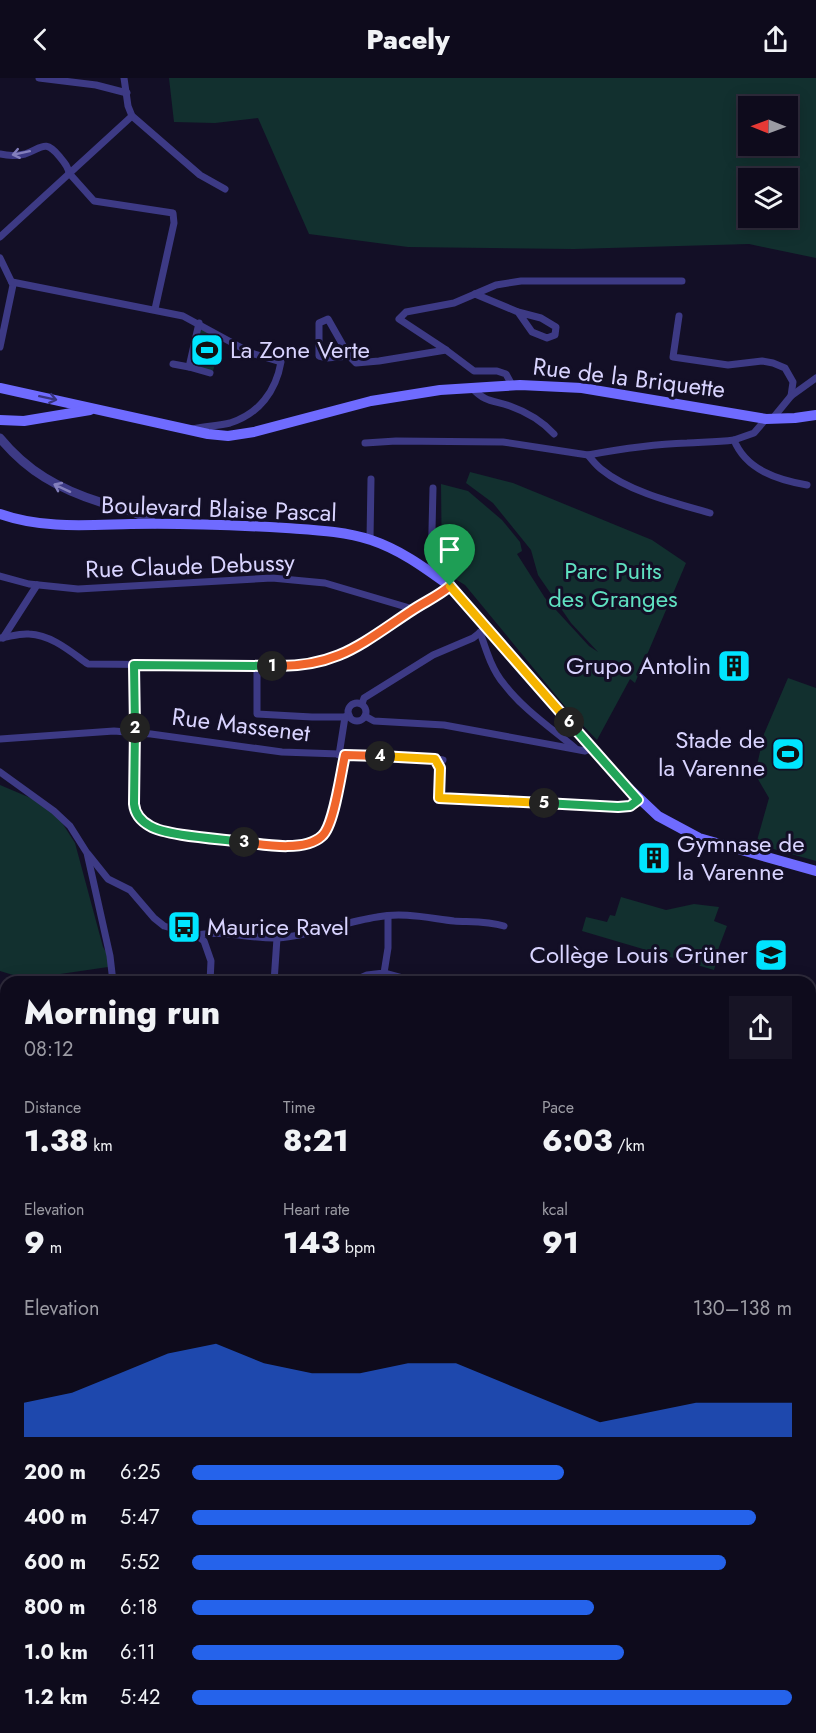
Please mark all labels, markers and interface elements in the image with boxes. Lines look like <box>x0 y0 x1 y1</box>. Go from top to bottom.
text: Pacely <box>366 20 450 59</box>
icon: back <box>24 23 57 56</box>
icon: share <box>759 23 792 56</box>
north arrow <box>738 96 798 156</box>
map controls <box>738 96 798 228</box>
one-way arrow <box>12 148 31 159</box>
button: layers <box>738 168 798 228</box>
sports icon: La Zone Verte <box>189 332 225 368</box>
place label: La Zone Verte <box>230 332 370 367</box>
street label: Rue de la Briquette <box>531 348 727 407</box>
one-way arrow <box>39 393 58 405</box>
one-way arrow <box>53 481 71 492</box>
street label: Boulevard Blaise Pascal <box>101 487 338 530</box>
pin <box>424 524 475 586</box>
icon: arrive <box>433 533 466 566</box>
street label: Rue Claude Debussy <box>85 544 296 587</box>
park label: Parc Puits des Granges <box>548 553 678 616</box>
place label: Grupo Antolin <box>566 648 711 683</box>
building icon: Grupo Antolin <box>716 648 752 684</box>
pin: 1 <box>257 651 287 681</box>
text: 1 <box>268 654 276 677</box>
street label: Rue Massenet <box>170 699 312 750</box>
pin: 6 <box>554 707 584 737</box>
text: 6 <box>564 710 574 733</box>
pin: 2 <box>120 713 150 743</box>
text: 2 <box>130 716 140 739</box>
place label: Stade de la Varenne <box>658 722 765 785</box>
sports icon: Stade de la Varenne <box>770 736 806 772</box>
pin: 4 <box>365 741 395 771</box>
text: 4 <box>374 744 386 767</box>
pin: 5 <box>529 788 559 818</box>
text: 5 <box>539 791 549 814</box>
place label: Gymnase de la Varenne <box>677 826 805 889</box>
pin: 3 <box>229 827 259 857</box>
text: 3 <box>239 830 249 853</box>
building icon: Gymnase de la Varenne <box>636 840 672 876</box>
bus stop icon: Maurice Ravel <box>166 909 202 945</box>
place label: Maurice Ravel <box>207 909 349 944</box>
place label: Collège Louis Grüner <box>530 937 749 972</box>
school or university icon: Collège Louis Grüner <box>753 937 789 973</box>
text: Morning run <box>24 989 220 1036</box>
button: share <box>729 996 792 1059</box>
text: 08:12 <box>24 1035 73 1064</box>
text: Distance <box>24 1096 81 1119</box>
text: Time <box>283 1096 315 1119</box>
text: Pace <box>542 1096 574 1119</box>
text: 1.38 <box>24 1119 89 1162</box>
text: 8:21 <box>283 1119 349 1162</box>
text: 6:03 <box>542 1119 613 1162</box>
text: km <box>89 1134 113 1157</box>
text: /km <box>613 1134 645 1157</box>
text: Elevation <box>24 1198 84 1221</box>
text: Heart rate <box>283 1198 350 1221</box>
text: kcal <box>542 1198 568 1221</box>
text: 9 <box>24 1221 45 1264</box>
text: 143 <box>283 1221 340 1264</box>
text: 91 <box>542 1221 579 1264</box>
text: m <box>45 1236 62 1259</box>
text: bpm <box>340 1236 376 1259</box>
text: Elevation <box>24 1294 99 1323</box>
text: 130–138 m <box>693 1294 792 1323</box>
text: 200 m <box>24 1458 86 1487</box>
text: 6:25 <box>120 1458 160 1487</box>
text: 400 m <box>24 1503 87 1532</box>
text: 5:47 <box>120 1503 159 1532</box>
text: 600 m <box>24 1548 86 1577</box>
text: 5:52 <box>120 1548 160 1577</box>
text: 800 m <box>24 1593 85 1622</box>
text: 6:18 <box>120 1593 157 1622</box>
text: 1.0 km <box>24 1638 88 1667</box>
text: 6:11 <box>120 1638 156 1667</box>
text: 1.2 km <box>24 1683 88 1712</box>
text: 5:42 <box>120 1683 160 1712</box>

